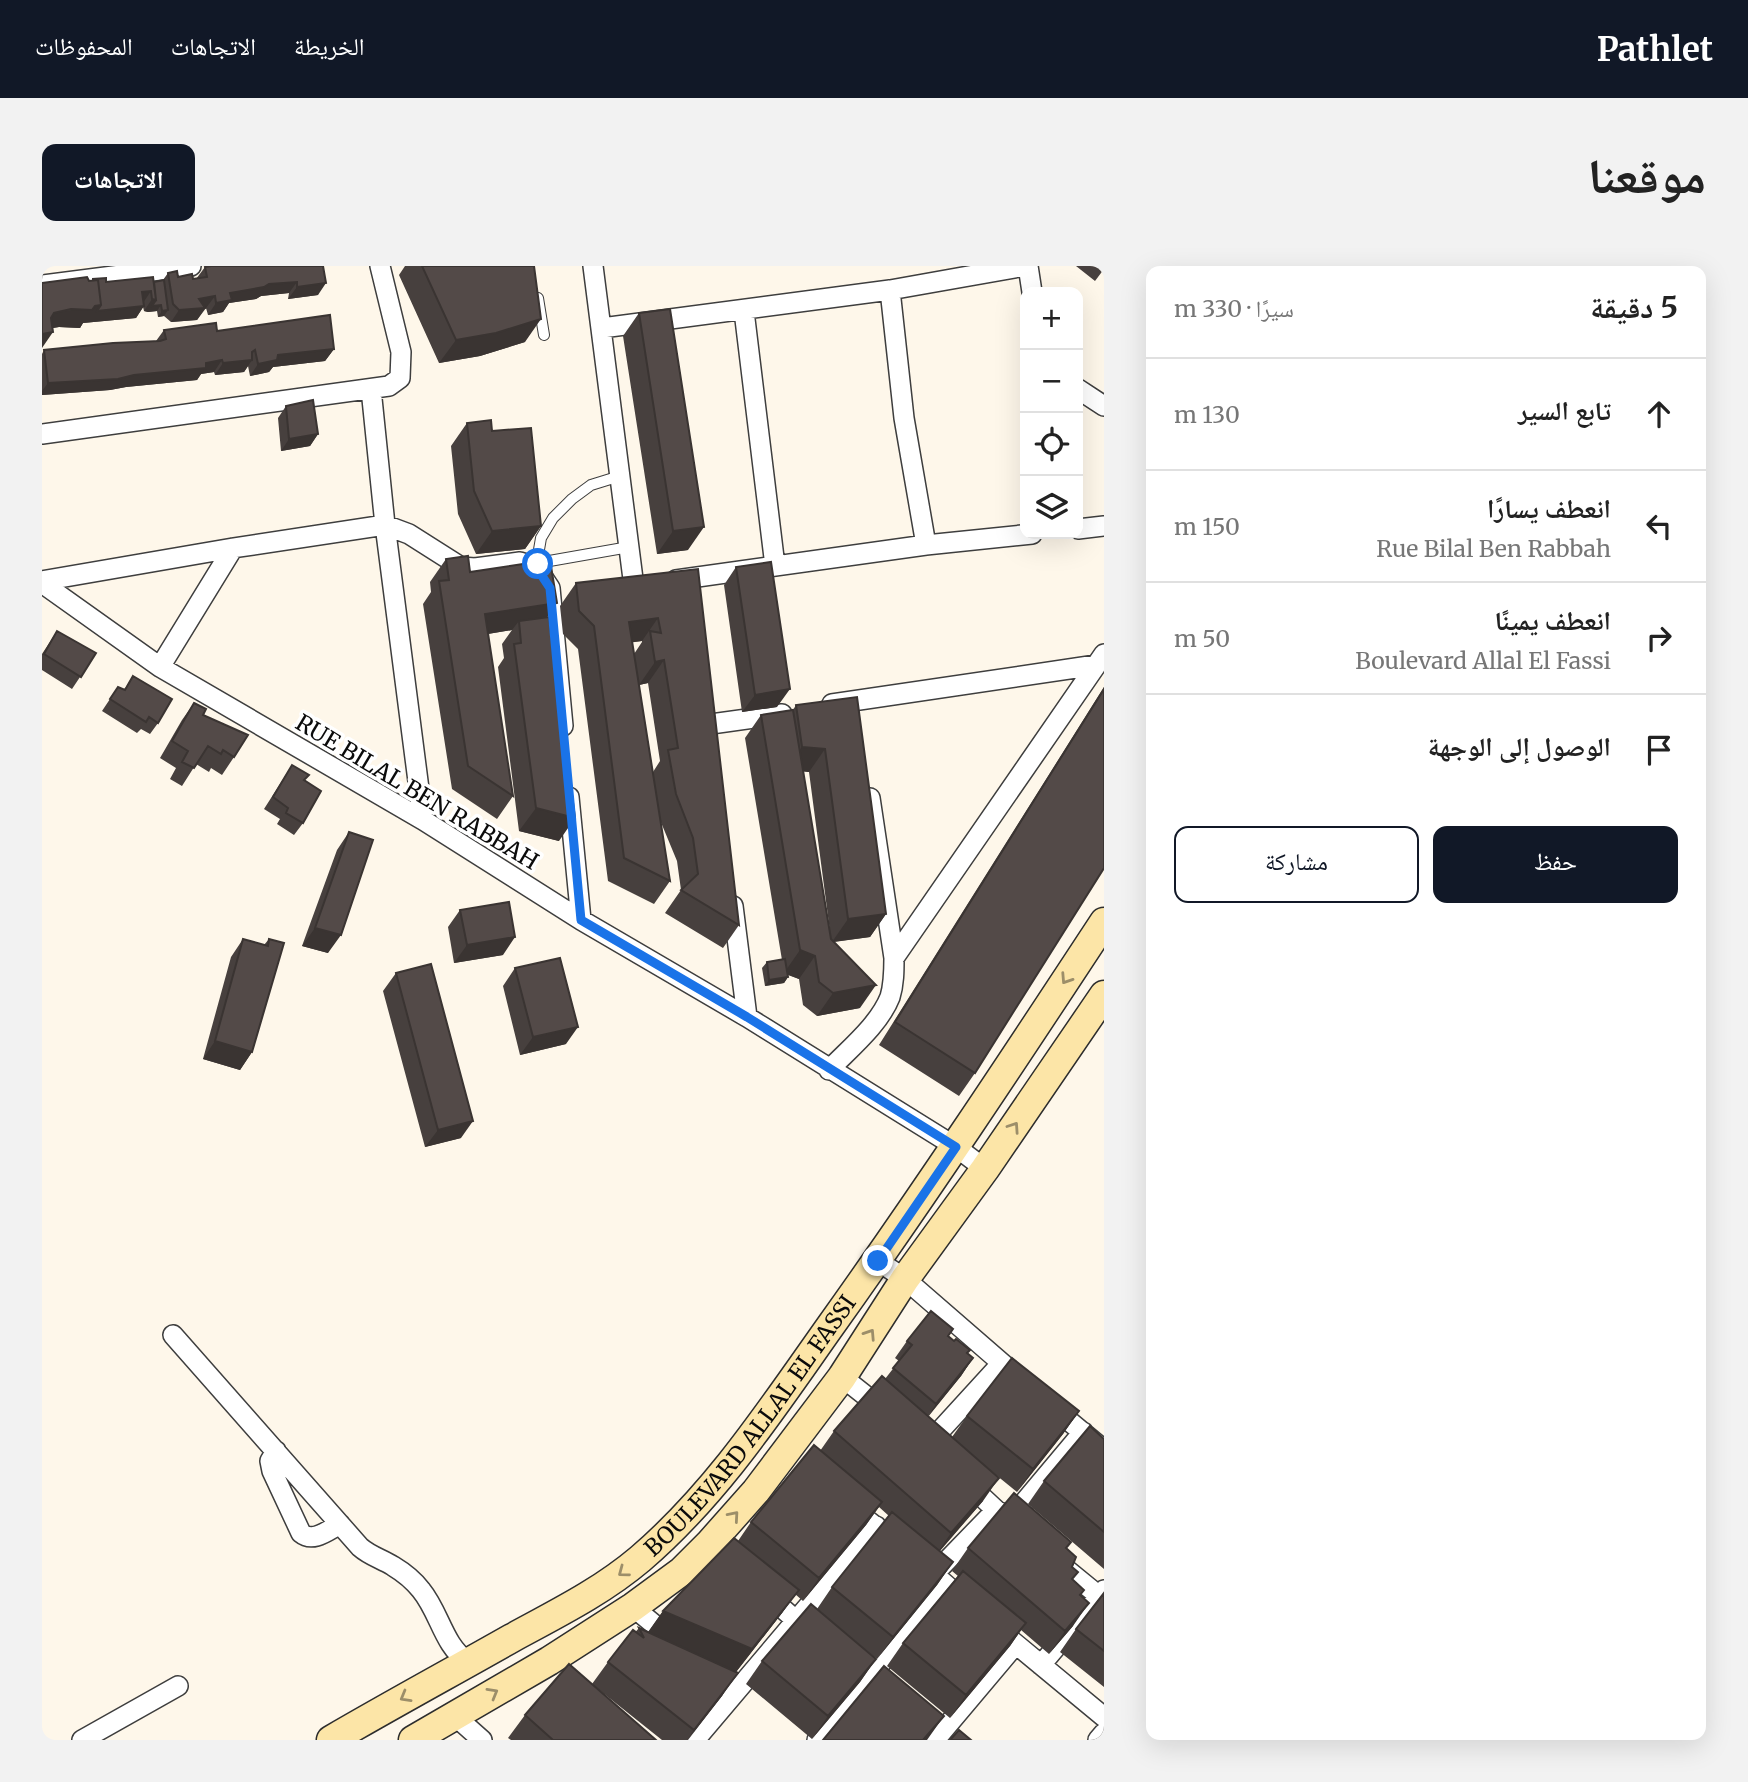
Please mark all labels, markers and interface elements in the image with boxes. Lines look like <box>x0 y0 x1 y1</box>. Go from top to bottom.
text: Pathlet <box>1597 29 1713 70</box>
text: المحفوظات <box>35 31 133 62</box>
text: الاتجاهات <box>171 31 256 62</box>
text: الخريطة <box>294 31 365 62</box>
button: الاتجاهات <box>42 144 195 221</box>
text: موقعنا <box>1588 145 1706 206</box>
map controls <box>1020 287 1083 539</box>
button: + <box>1020 287 1083 350</box>
text: 5 دقيقة <box>1590 288 1678 326</box>
text: سيرًا · 330 m <box>1174 294 1294 323</box>
button: − <box>1020 350 1083 413</box>
text: تابع السير <box>1518 394 1611 427</box>
icon: ahead <box>1640 395 1678 433</box>
text: 130 m <box>1174 400 1240 429</box>
button: locate <box>1020 413 1083 476</box>
button: layers <box>1020 476 1083 539</box>
text: انعطف يسارًا <box>1487 492 1611 525</box>
icon: left <box>1640 507 1678 545</box>
text: 150 m <box>1174 512 1240 541</box>
text: Rue Bilal Ben Rabbah <box>1376 534 1611 563</box>
route start <box>522 548 553 579</box>
text: انعطف يمينًا <box>1495 604 1611 637</box>
icon: right <box>1640 619 1678 657</box>
text: 50 m <box>1174 624 1230 653</box>
text: Boulevard Allal El Fassi <box>1355 646 1611 675</box>
street label: RUE BILAL BEN RABBAH <box>291 708 544 876</box>
text: الوصول إلى الوجهة <box>1428 730 1611 763</box>
icon: arrive <box>1640 731 1678 769</box>
button: مشاركة <box>1174 826 1419 903</box>
button: حفظ <box>1433 826 1678 903</box>
one-way arrow <box>1062 972 1075 985</box>
one-way arrow <box>1006 1122 1018 1135</box>
route end <box>862 1245 893 1276</box>
street label: BOULEVARD ALLAL EL FASSI <box>638 1289 862 1562</box>
one-way arrow <box>862 1328 875 1341</box>
one-way arrow <box>726 1511 738 1524</box>
one-way arrow <box>619 1563 631 1576</box>
one-way arrow <box>486 1688 499 1701</box>
one-way arrow <box>400 1689 413 1702</box>

